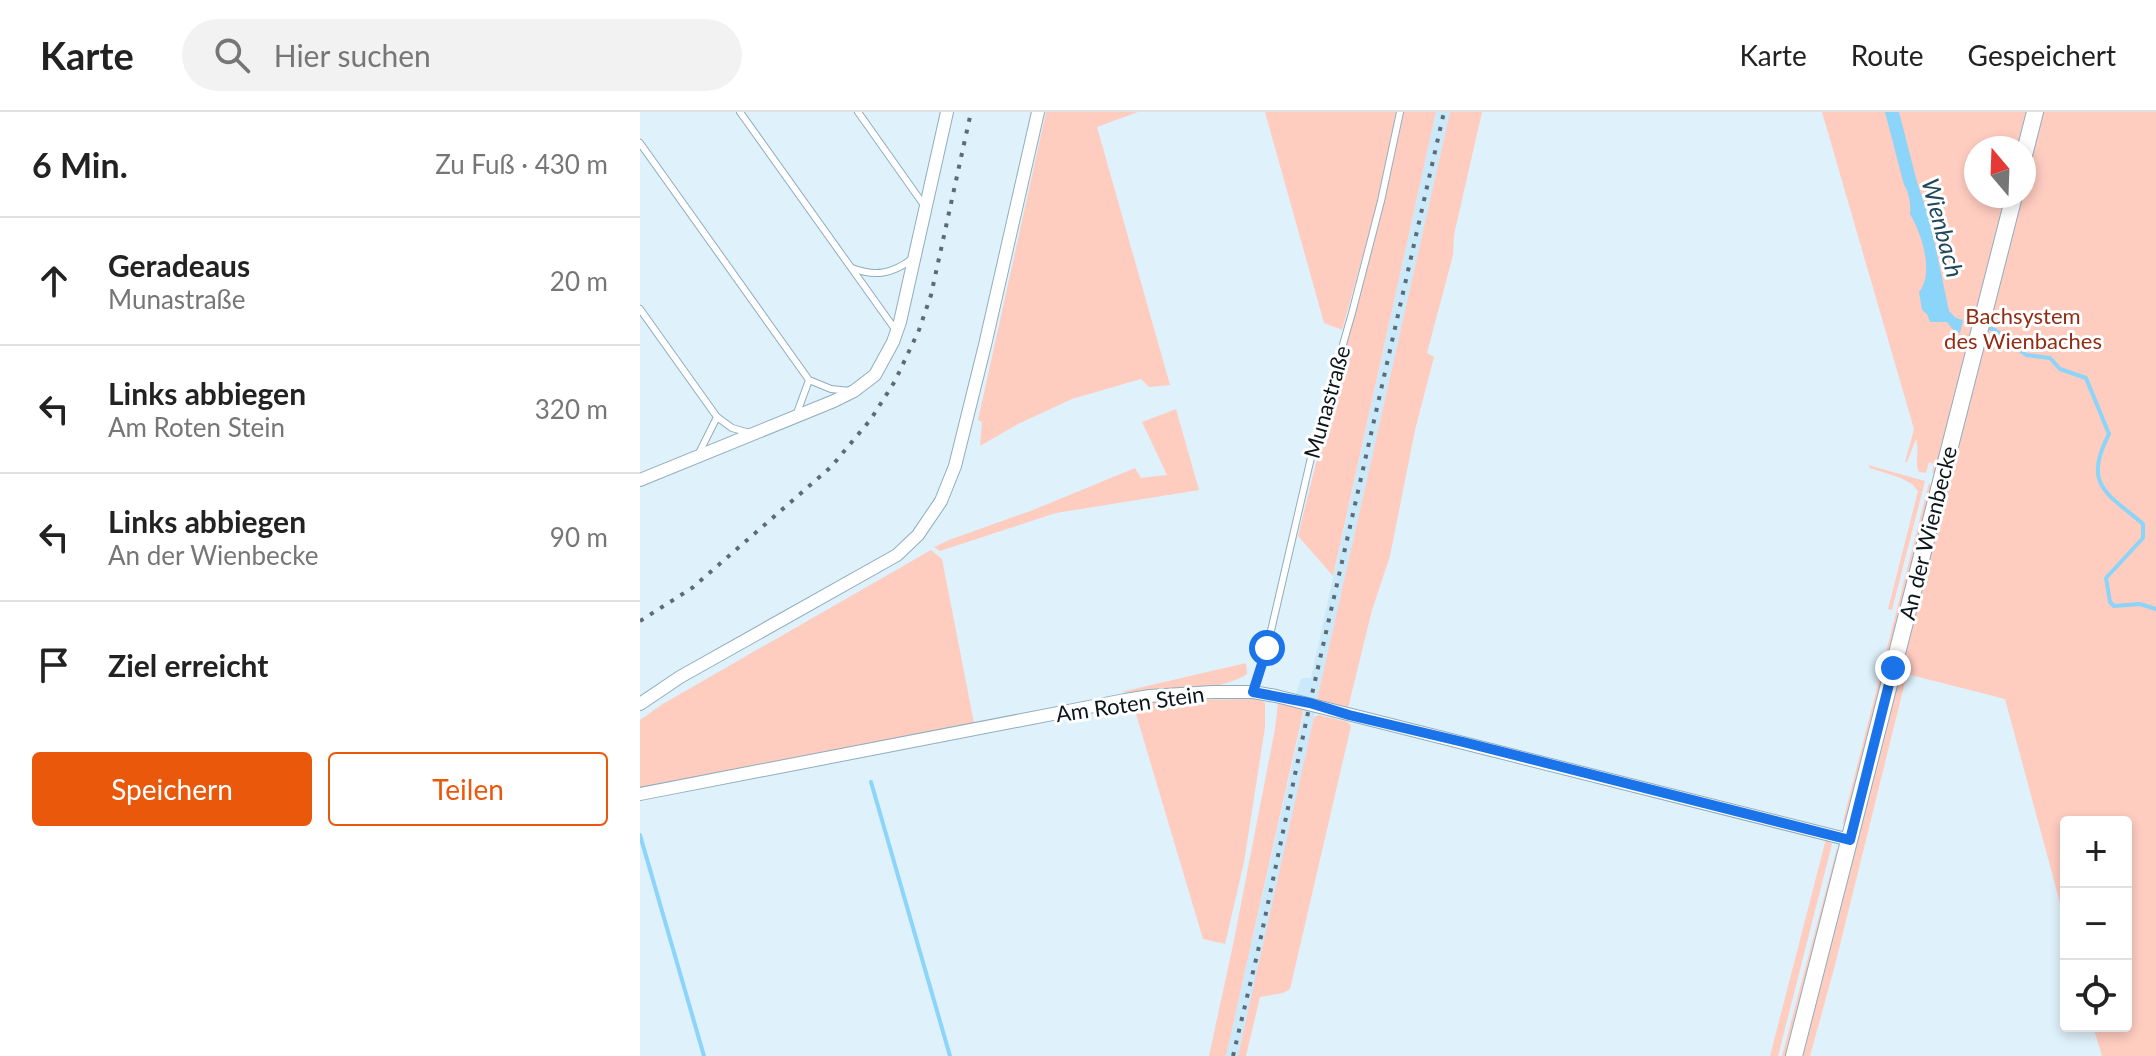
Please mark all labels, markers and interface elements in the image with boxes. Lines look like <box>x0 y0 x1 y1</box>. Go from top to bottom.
search box <box>182 19 742 91</box>
text: Karte <box>40 32 134 78</box>
icon: search <box>210 33 254 77</box>
text: Hier suchen <box>274 37 431 73</box>
text: Karte <box>1739 38 1807 72</box>
text: Route <box>1851 38 1924 72</box>
text: Gespeichert <box>1968 38 2116 72</box>
north arrow <box>1964 136 2036 208</box>
text: 6 Min. <box>32 144 128 185</box>
text: Zu Fuß · 430 m <box>435 148 608 180</box>
water label: Wienbach <box>1916 175 1971 280</box>
text: Geradeaus <box>108 247 250 283</box>
icon: ahead <box>32 259 76 303</box>
text: 20 m <box>550 265 608 297</box>
text: Munastraße <box>108 283 245 315</box>
park label: Bachsystem des Wienbaches <box>1944 302 2102 354</box>
street label: Munastraße <box>1298 342 1356 461</box>
text: Links abbiegen <box>108 375 306 411</box>
icon: left <box>32 387 76 431</box>
text: 320 m <box>535 393 608 425</box>
text: Am Roten Stein <box>108 411 285 443</box>
street label: An der Wienbecke <box>1893 443 1962 623</box>
text: Links abbiegen <box>108 503 306 539</box>
icon: left <box>32 515 76 559</box>
text: 90 m <box>550 521 608 553</box>
text: An der Wienbecke <box>108 539 318 571</box>
route start <box>1249 630 1285 666</box>
icon: arrive <box>32 643 76 687</box>
text: Ziel erreicht <box>108 647 268 683</box>
route end <box>1875 650 1911 686</box>
street label: Am Roten Stein <box>1054 680 1206 727</box>
button: Speichern <box>32 752 312 826</box>
button: Teilen <box>328 752 608 826</box>
map controls <box>2060 816 2132 1032</box>
button: + <box>2060 816 2132 888</box>
button: − <box>2060 888 2132 960</box>
button: locate <box>2060 960 2132 1032</box>

